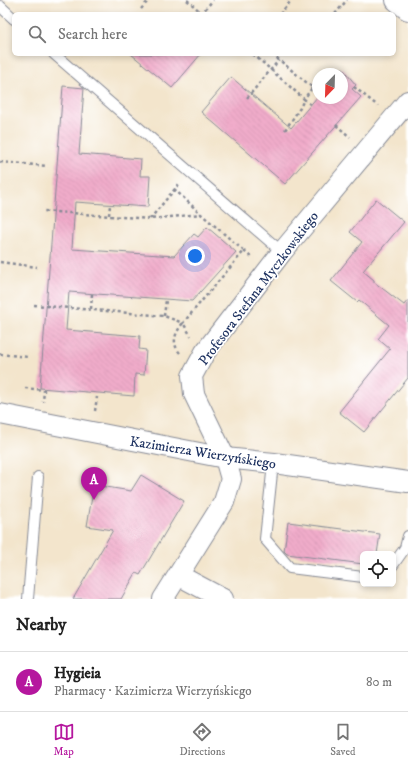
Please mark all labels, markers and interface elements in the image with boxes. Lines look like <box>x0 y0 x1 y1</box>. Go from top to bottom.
search box <box>12 12 396 56</box>
icon: search <box>26 23 48 45</box>
text: Search here <box>58 25 127 44</box>
north arrow <box>312 68 348 104</box>
street label: Profesora Stefana Myczkowskiego <box>195 208 323 369</box>
your location <box>185 246 205 266</box>
street label: Kazimierza Wierzyńskiego <box>129 433 277 473</box>
pin: A <box>81 467 107 500</box>
map controls <box>360 551 396 587</box>
button: locate <box>360 551 396 587</box>
text: Nearby <box>16 614 66 636</box>
text: Hygieia <box>54 664 101 683</box>
text: A <box>25 674 33 690</box>
text: 80 m <box>366 674 392 690</box>
text: Pharmacy · Kazimierza Wierzyńskiego <box>54 683 252 699</box>
tab: Map <box>53 721 75 759</box>
tab: Directions <box>180 721 225 759</box>
tab: Saved <box>330 721 355 759</box>

